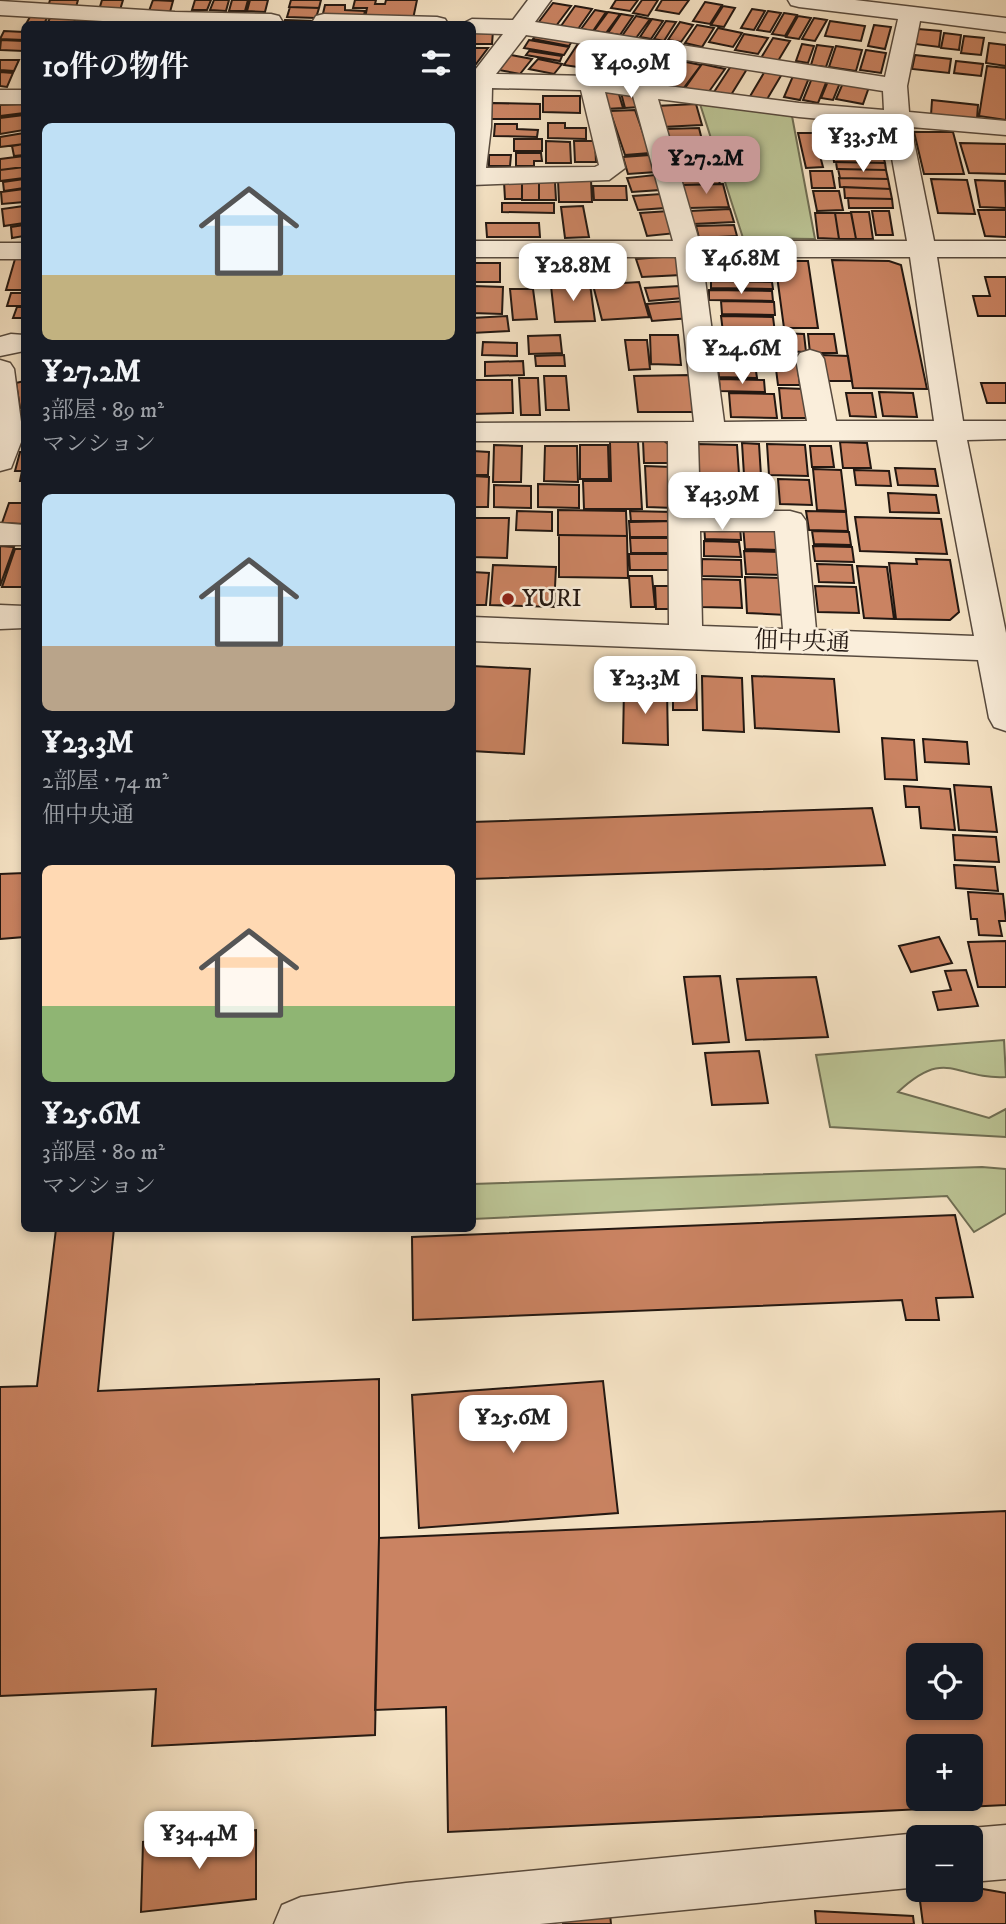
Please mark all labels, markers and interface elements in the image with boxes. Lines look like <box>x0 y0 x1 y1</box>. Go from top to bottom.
pin: ¥40.9M <box>574 41 688 100</box>
icon: filters <box>417 44 455 82</box>
text: ¥40.9M <box>592 48 671 77</box>
text: 10件の物件 <box>42 49 189 86</box>
pin: ¥33.5M <box>806 114 920 174</box>
text: ¥33.5M <box>828 122 898 151</box>
pin: ¥27.2M <box>649 136 763 196</box>
text: ¥27.2M <box>668 144 744 173</box>
icon: home <box>186 168 312 294</box>
pin: ¥46.8M <box>684 236 798 296</box>
pin: ¥28.8M <box>516 244 630 303</box>
text: ¥46.8M <box>702 244 780 273</box>
text: ¥28.8M <box>535 251 611 280</box>
pin: ¥24.6M <box>685 326 799 386</box>
text: ¥24.6M <box>703 334 781 363</box>
text: ¥27.2M <box>42 354 141 391</box>
text: 3部屋 · 89 m² <box>42 396 164 425</box>
text: マンション <box>42 430 156 459</box>
pin: ¥43.9M <box>665 472 779 532</box>
text: ¥43.9M <box>684 480 760 509</box>
icon: home <box>186 539 312 665</box>
place label: YURI <box>522 584 582 614</box>
marker: YURI <box>500 591 516 607</box>
street label: 佃中央通 <box>754 625 850 659</box>
pin: ¥23.3M <box>588 656 702 716</box>
text: ¥23.3M <box>610 664 680 693</box>
text: ¥23.3M <box>42 725 134 762</box>
text: 2部屋 · 74 m² <box>42 767 169 796</box>
text: 佃中央通 <box>42 801 134 830</box>
icon: home <box>186 910 312 1036</box>
text: ¥25.6M <box>42 1096 141 1133</box>
text: 3部屋 · 80 m² <box>42 1138 165 1167</box>
text: マンション <box>42 1172 156 1201</box>
pin: ¥25.6M <box>456 1396 570 1455</box>
text: ¥25.6M <box>475 1403 551 1432</box>
map controls <box>906 1643 983 1902</box>
button: locate <box>906 1643 983 1720</box>
button: + <box>906 1734 983 1811</box>
pin: ¥34.4M <box>142 1812 256 1871</box>
text: ¥34.4M <box>160 1819 238 1848</box>
button: − <box>906 1825 983 1902</box>

